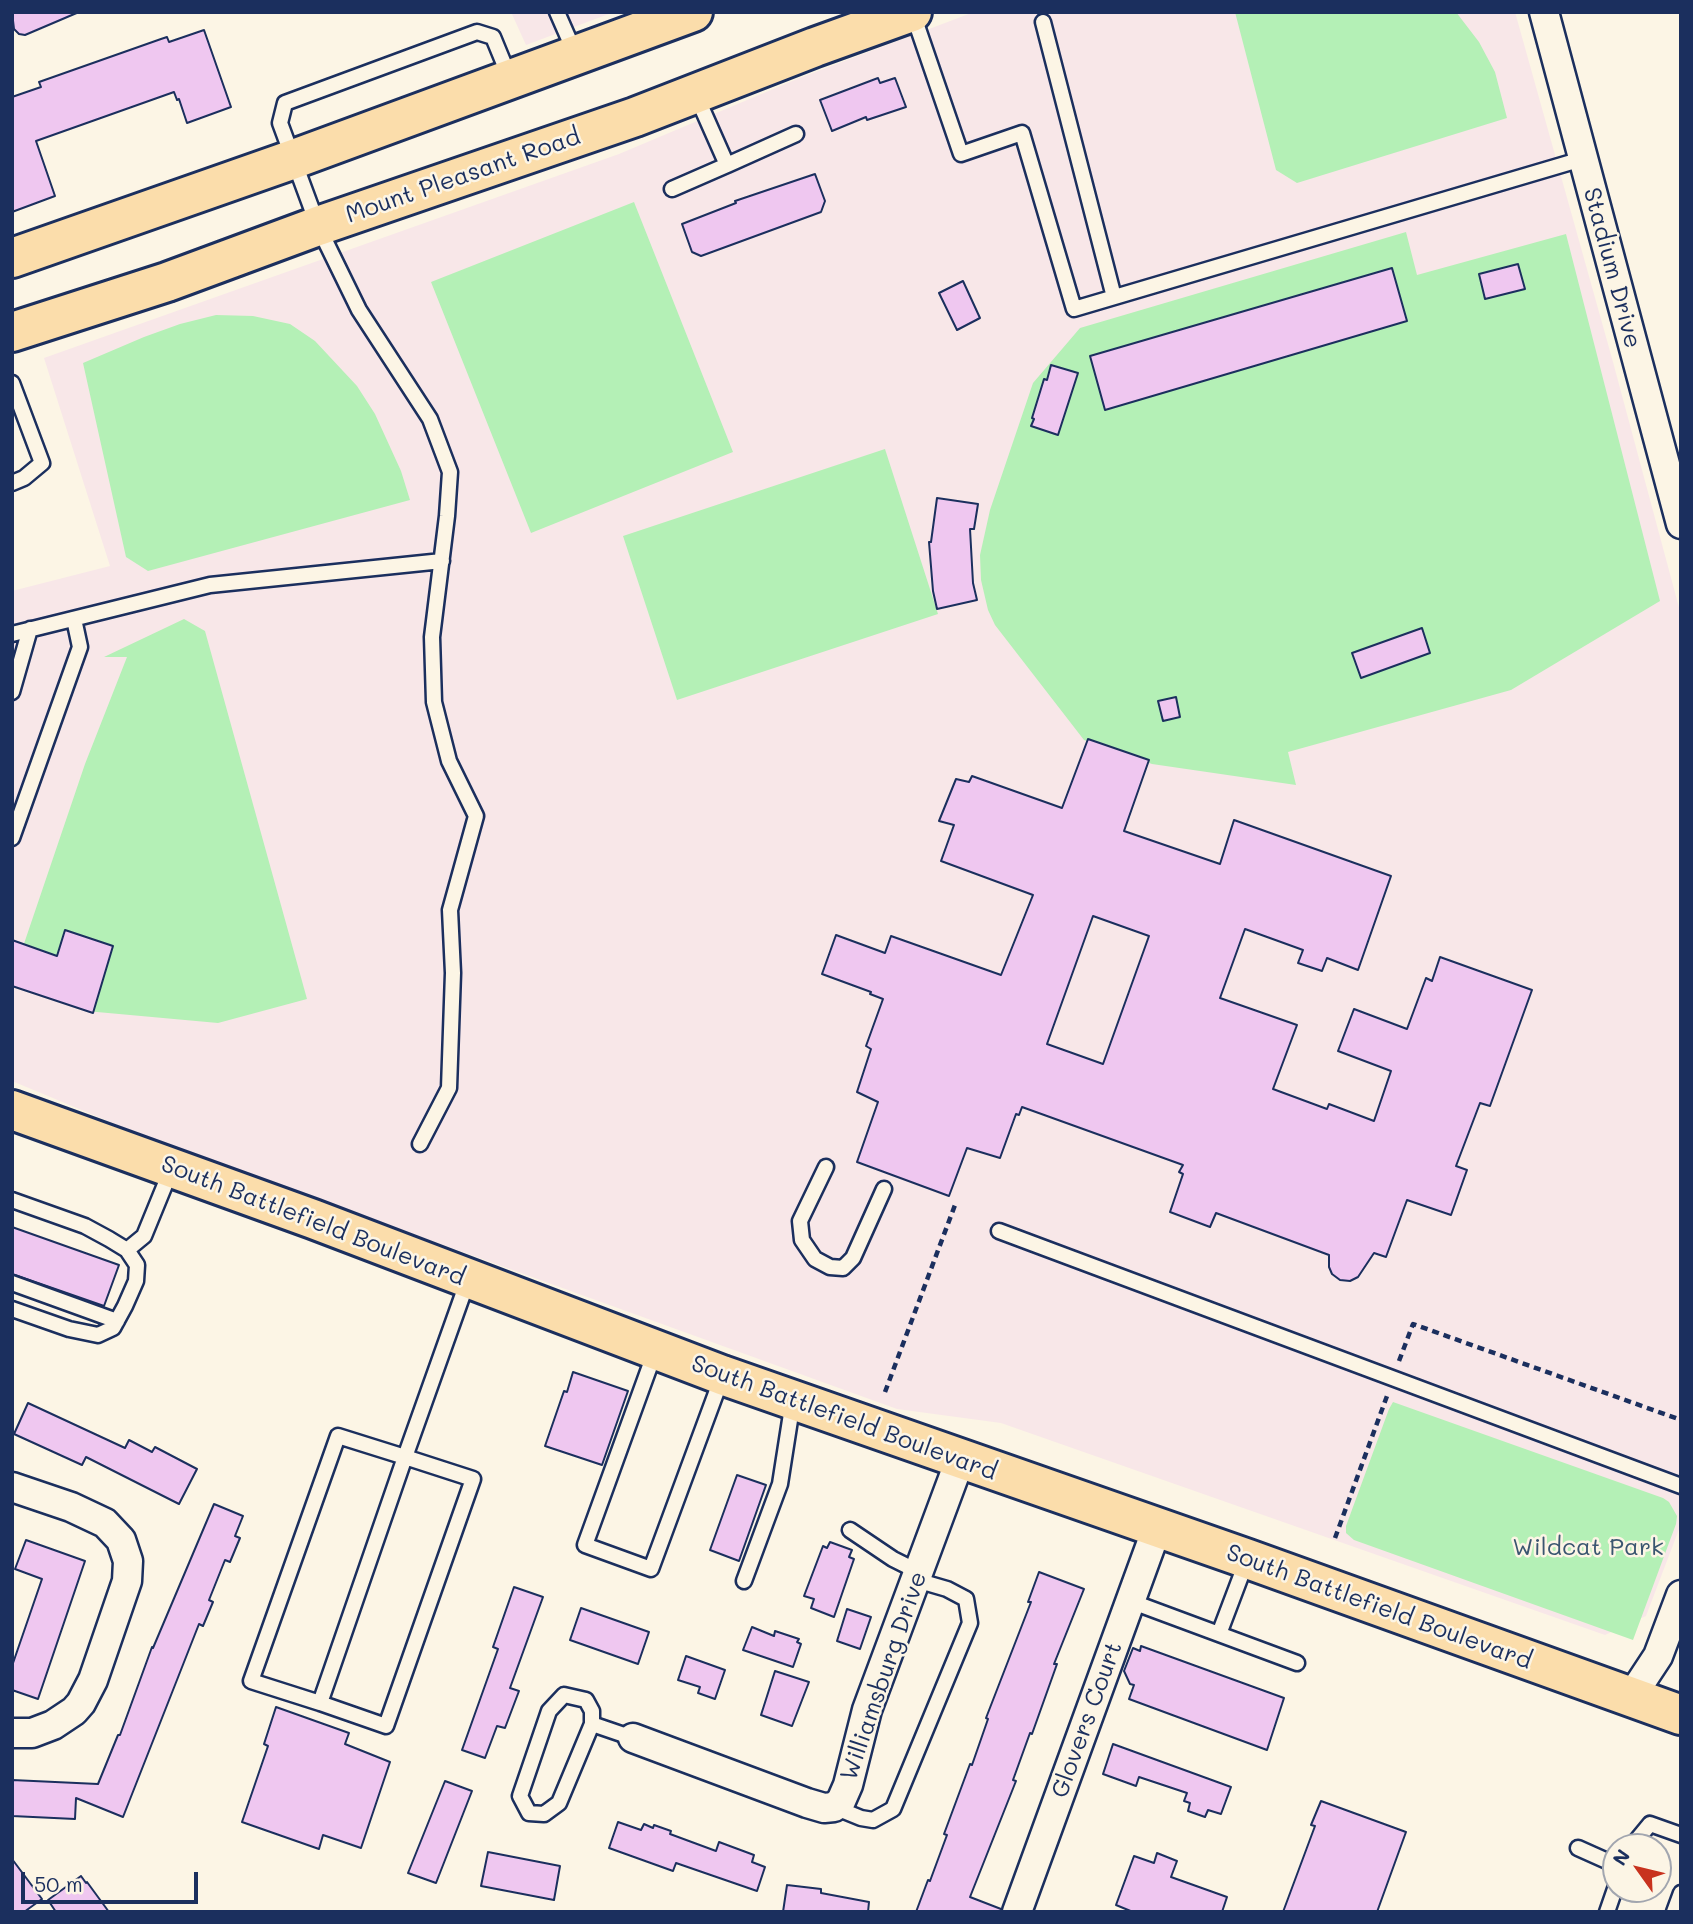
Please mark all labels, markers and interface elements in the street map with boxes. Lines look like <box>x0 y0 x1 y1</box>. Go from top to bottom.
street label: Mount Pleasant Road <box>342 122 584 230</box>
street label: Stadium Drive <box>1577 185 1647 351</box>
street label: South Battlefield Boulevard <box>157 1150 469 1292</box>
street label: South Battlefield Boulevard <box>687 1349 1001 1487</box>
park label: Wildcat Park <box>1512 1534 1664 1562</box>
street label: South Battlefield Boulevard <box>1222 1538 1536 1676</box>
street label: Williamsburg Drive <box>835 1568 933 1784</box>
street label: Glovers Court <box>1045 1638 1129 1802</box>
north arrow <box>1602 1833 1672 1903</box>
text: N <box>1606 1844 1635 1870</box>
scale bar <box>24 1857 201 1901</box>
text: 50 m <box>34 1870 83 1897</box>

